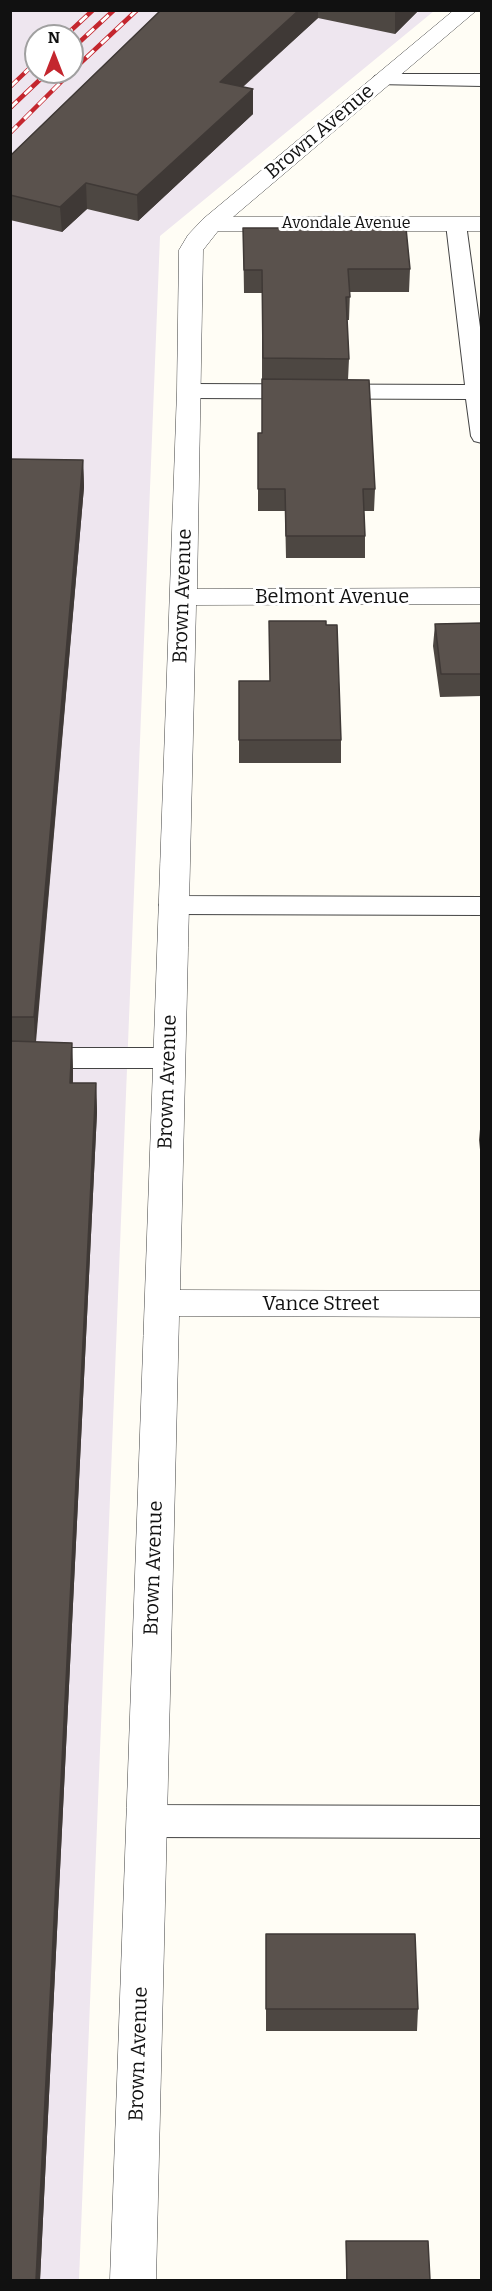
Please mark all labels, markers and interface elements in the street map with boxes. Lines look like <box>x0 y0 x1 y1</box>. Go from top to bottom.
north arrow <box>24 24 84 84</box>
text: N <box>48 28 60 47</box>
street label: Brown Avenue <box>261 79 379 185</box>
street label: Avondale Avenue <box>282 214 410 234</box>
street label: Brown Avenue <box>169 528 197 664</box>
street label: Belmont Avenue <box>255 585 409 609</box>
street label: Brown Avenue <box>154 1014 182 1150</box>
street label: Vance Street <box>262 1292 380 1316</box>
street label: Brown Avenue <box>140 1500 168 1636</box>
street label: Brown Avenue <box>125 1986 153 2122</box>

